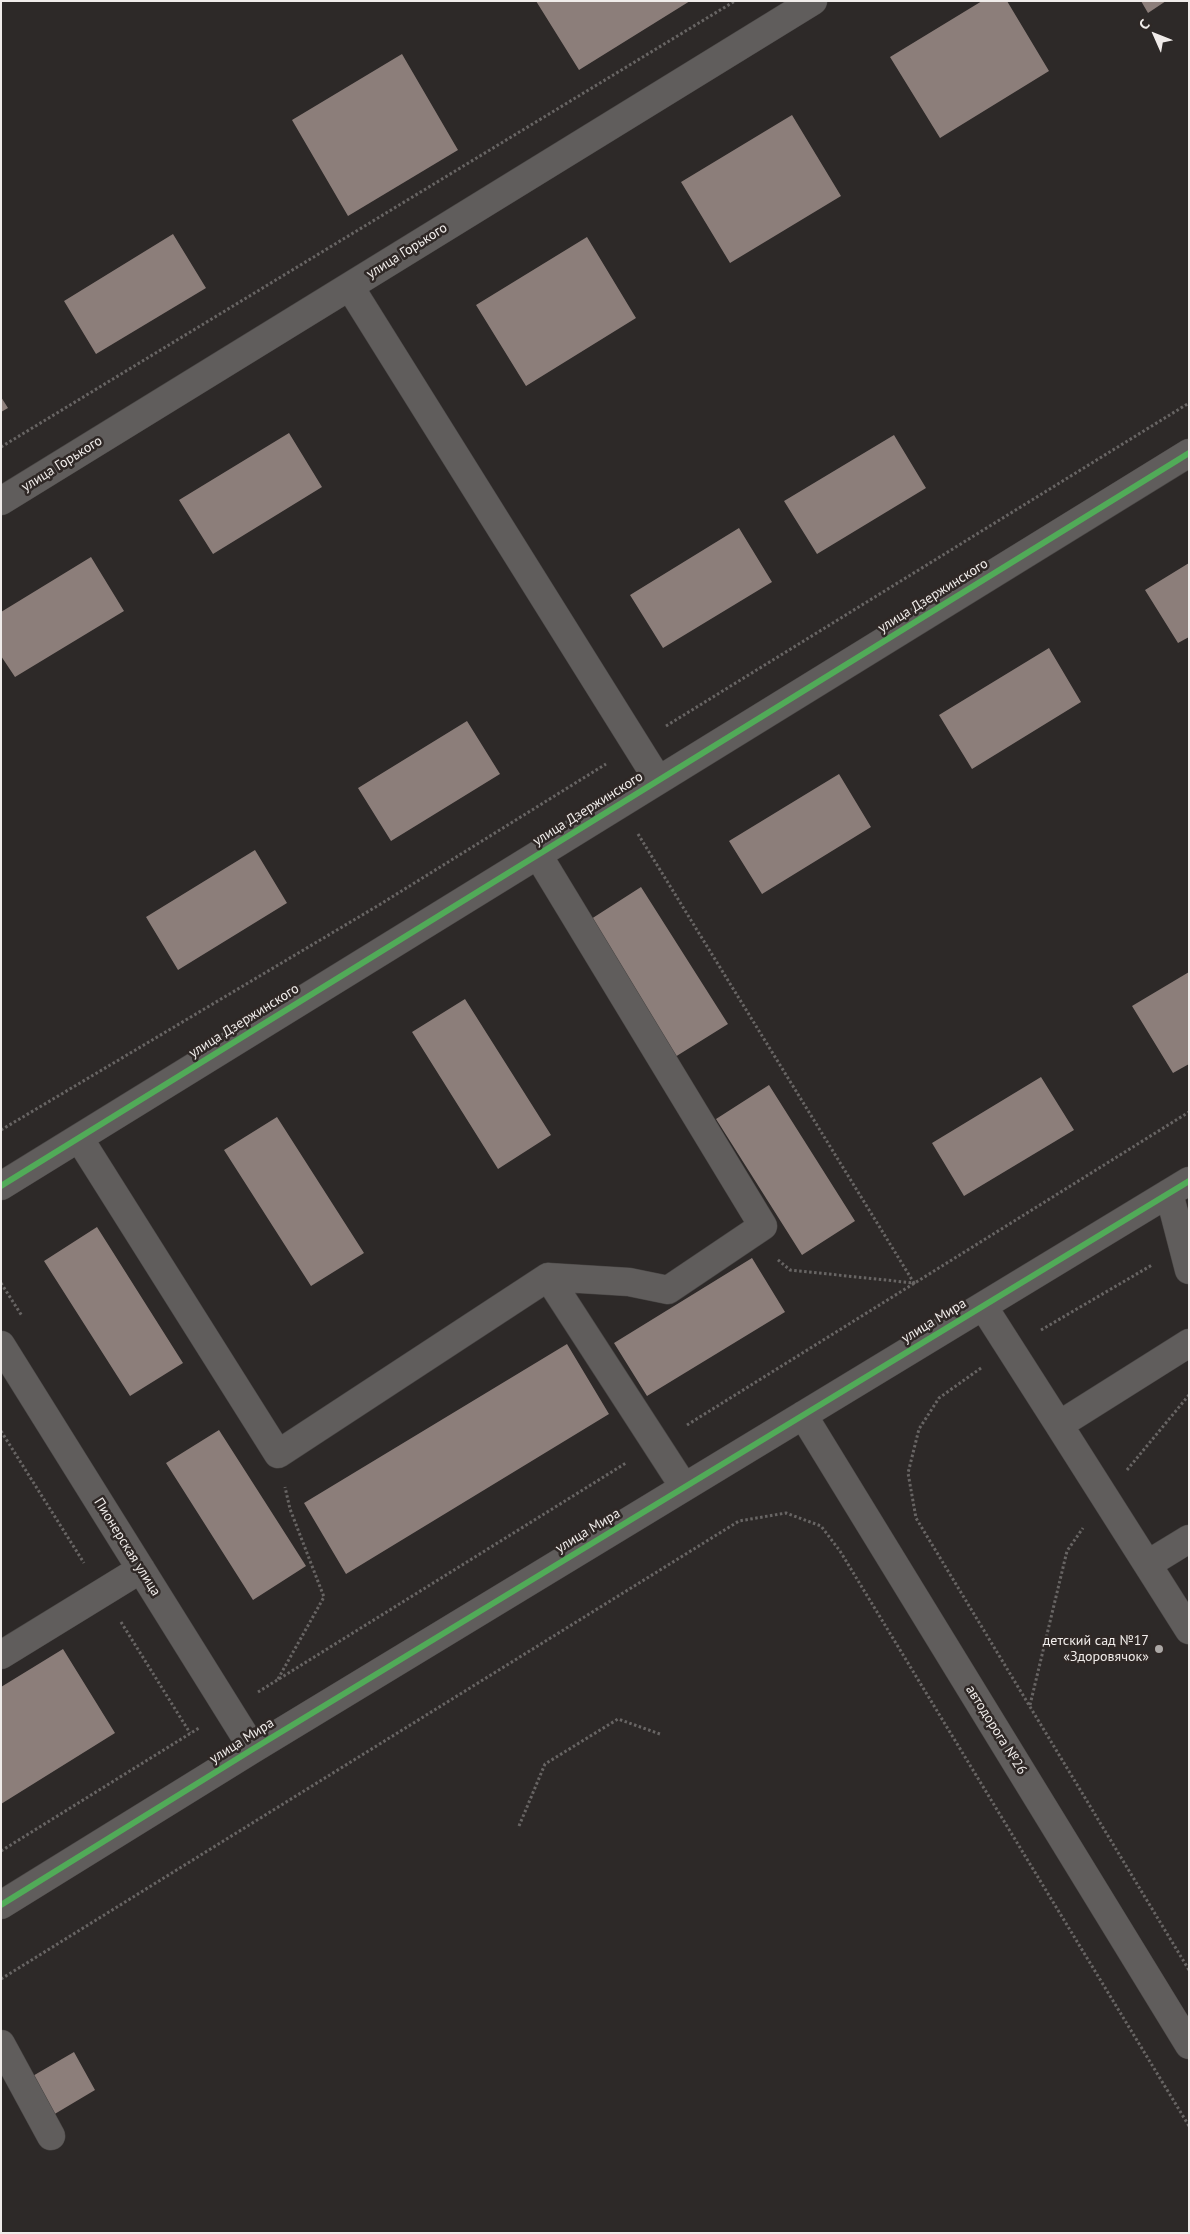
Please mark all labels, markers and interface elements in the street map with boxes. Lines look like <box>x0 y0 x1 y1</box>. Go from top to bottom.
north arrow <box>1130 10 1180 60</box>
text: С <box>1135 16 1153 34</box>
street label: улица Горького <box>364 219 450 283</box>
street label: улица Горького <box>19 432 105 496</box>
street label: улица Дзержинского <box>875 555 991 637</box>
street label: улица Дзержинского <box>530 768 646 850</box>
street label: улица Дзержинского <box>186 980 302 1062</box>
street label: улица Мира <box>899 1295 969 1347</box>
street label: Пионерская улица <box>90 1495 164 1599</box>
street label: улица Мира <box>553 1505 623 1557</box>
place label: детский сад №17 «Здоровячок» <box>1043 1633 1149 1665</box>
marker: детский сад №17 «Здоровячок» <box>1153 1643 1165 1655</box>
street label: автодорога №26 <box>962 1682 1030 1778</box>
street label: улица Мира <box>207 1715 277 1767</box>

